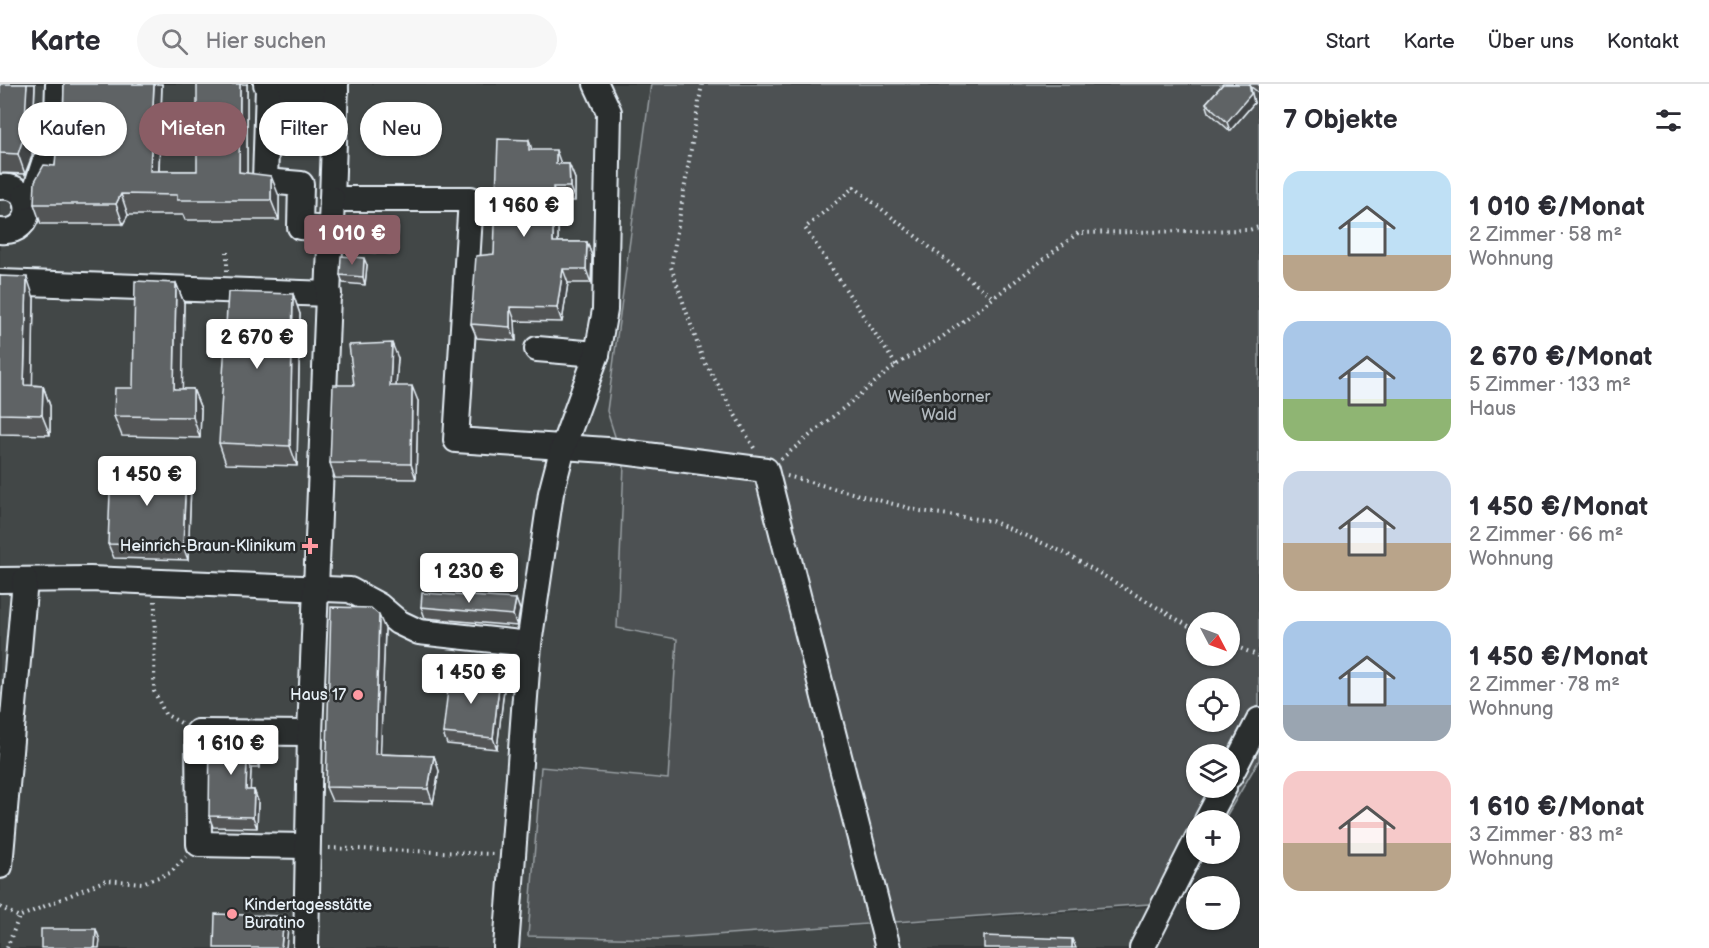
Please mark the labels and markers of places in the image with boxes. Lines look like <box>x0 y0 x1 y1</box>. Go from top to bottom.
pin: 1 960 € <box>469 187 579 238</box>
pin: 1 010 € <box>297 215 407 266</box>
pin: 2 670 € <box>202 319 312 370</box>
pin: 1 450 € <box>92 456 202 507</box>
place label: Heinrich-Braun-Klinikum <box>120 537 296 556</box>
marker: Heinrich-Braun-Klinikum <box>301 537 319 555</box>
pin: 1 230 € <box>414 553 524 604</box>
pin: 1 450 € <box>416 654 526 705</box>
place label: Haus 17 <box>290 686 346 705</box>
marker: Haus 17 <box>351 688 365 702</box>
pin: 1 610 € <box>176 725 286 776</box>
place label: Kindertagesstätte Buratino <box>244 896 373 933</box>
marker: Kindertagesstätte Buratino <box>225 907 239 921</box>

